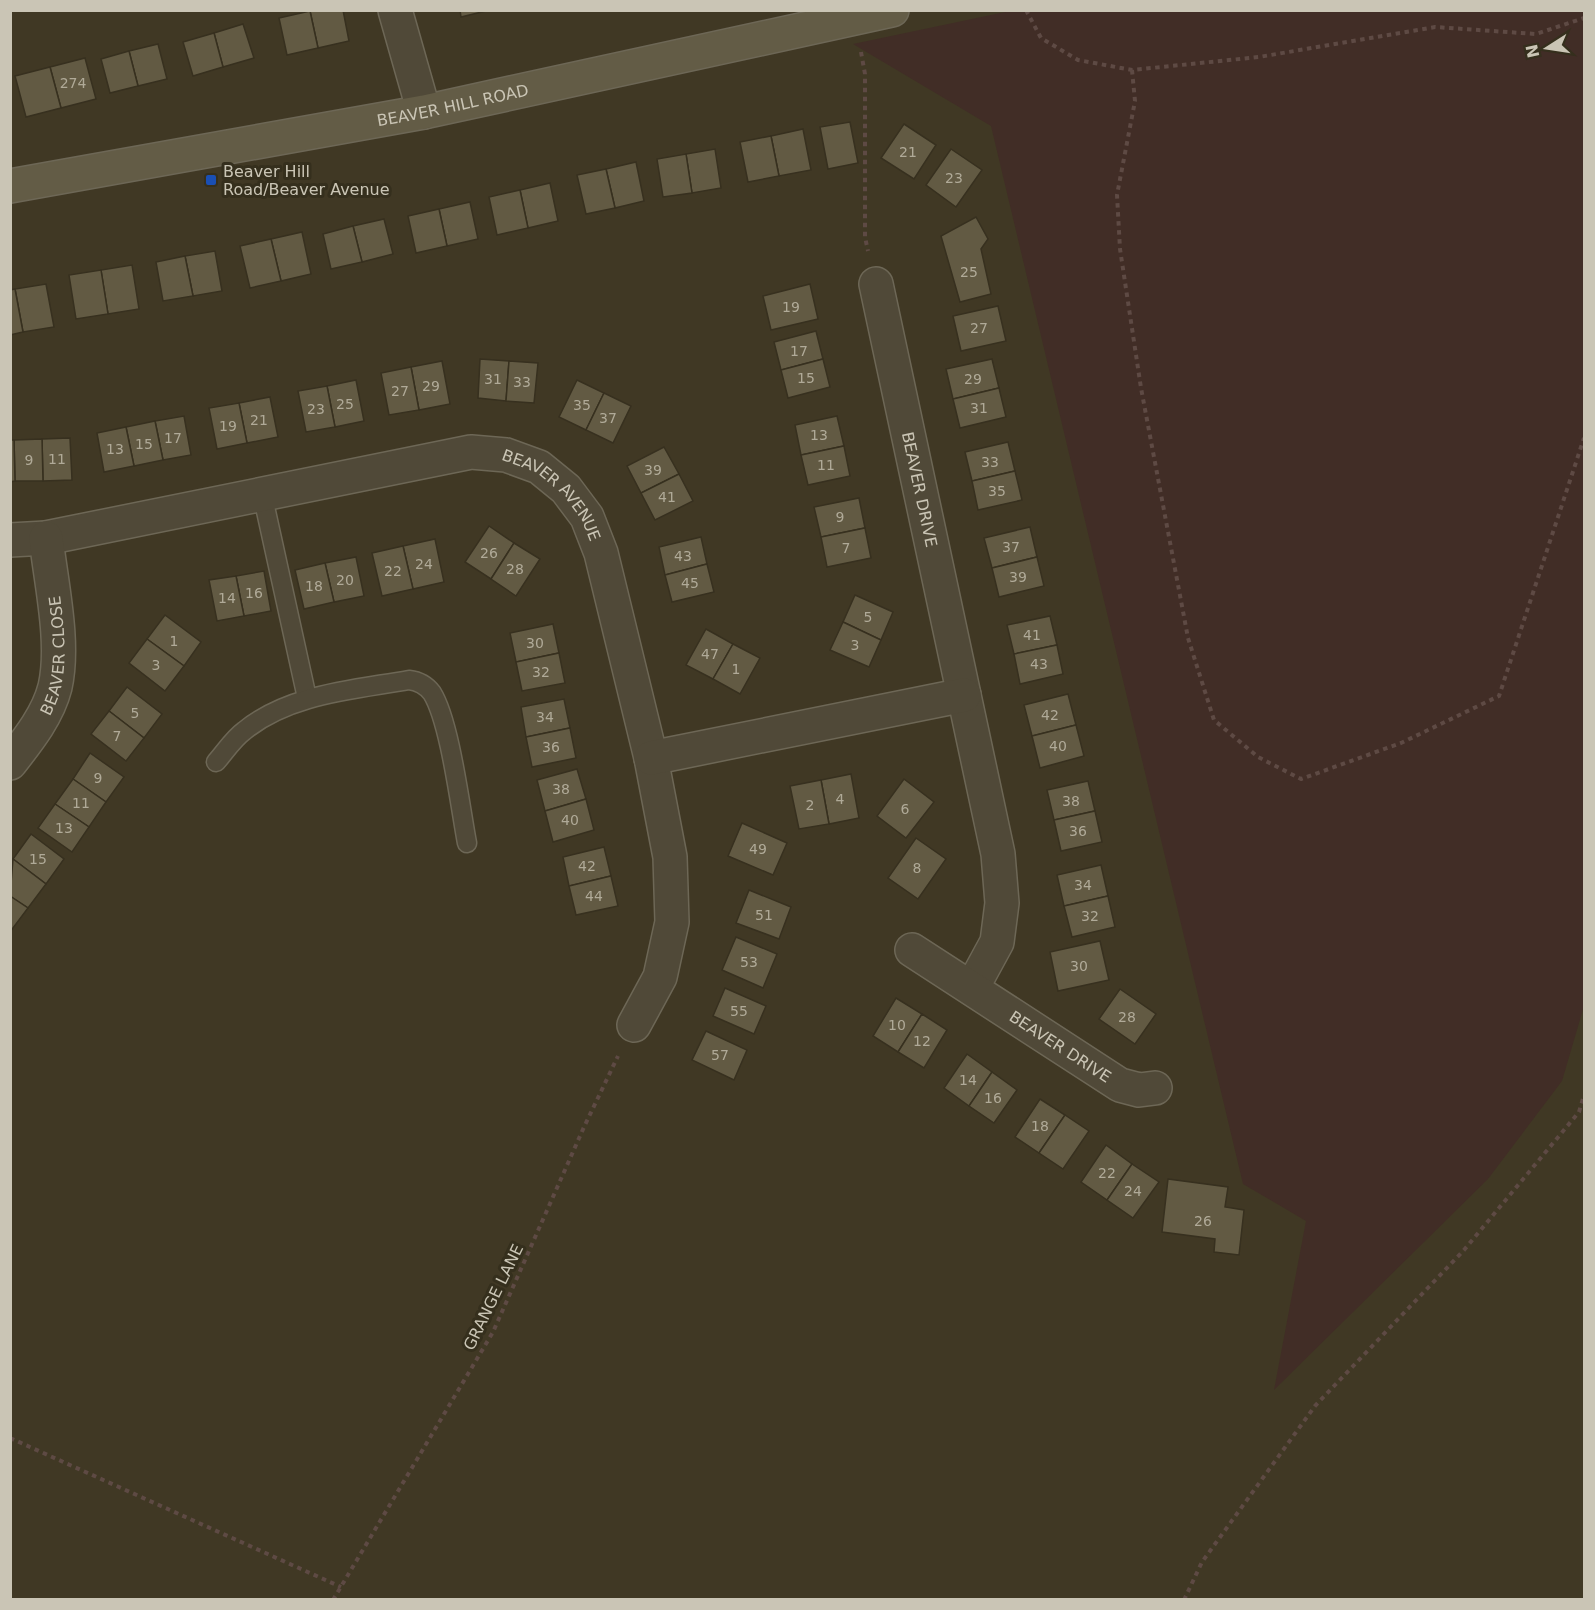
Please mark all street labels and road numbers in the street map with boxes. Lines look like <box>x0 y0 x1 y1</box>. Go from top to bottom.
street label: BEAVER HILL ROAD <box>375 80 530 130</box>
street label: BEAVER DRIVE <box>898 430 941 549</box>
street label: BEAVER AVENUE <box>499 445 604 544</box>
street label: BEAVER CLOSE <box>36 595 69 719</box>
street label: BEAVER DRIVE <box>1006 1007 1115 1087</box>
street label: GRANGE LANE <box>460 1241 527 1353</box>

